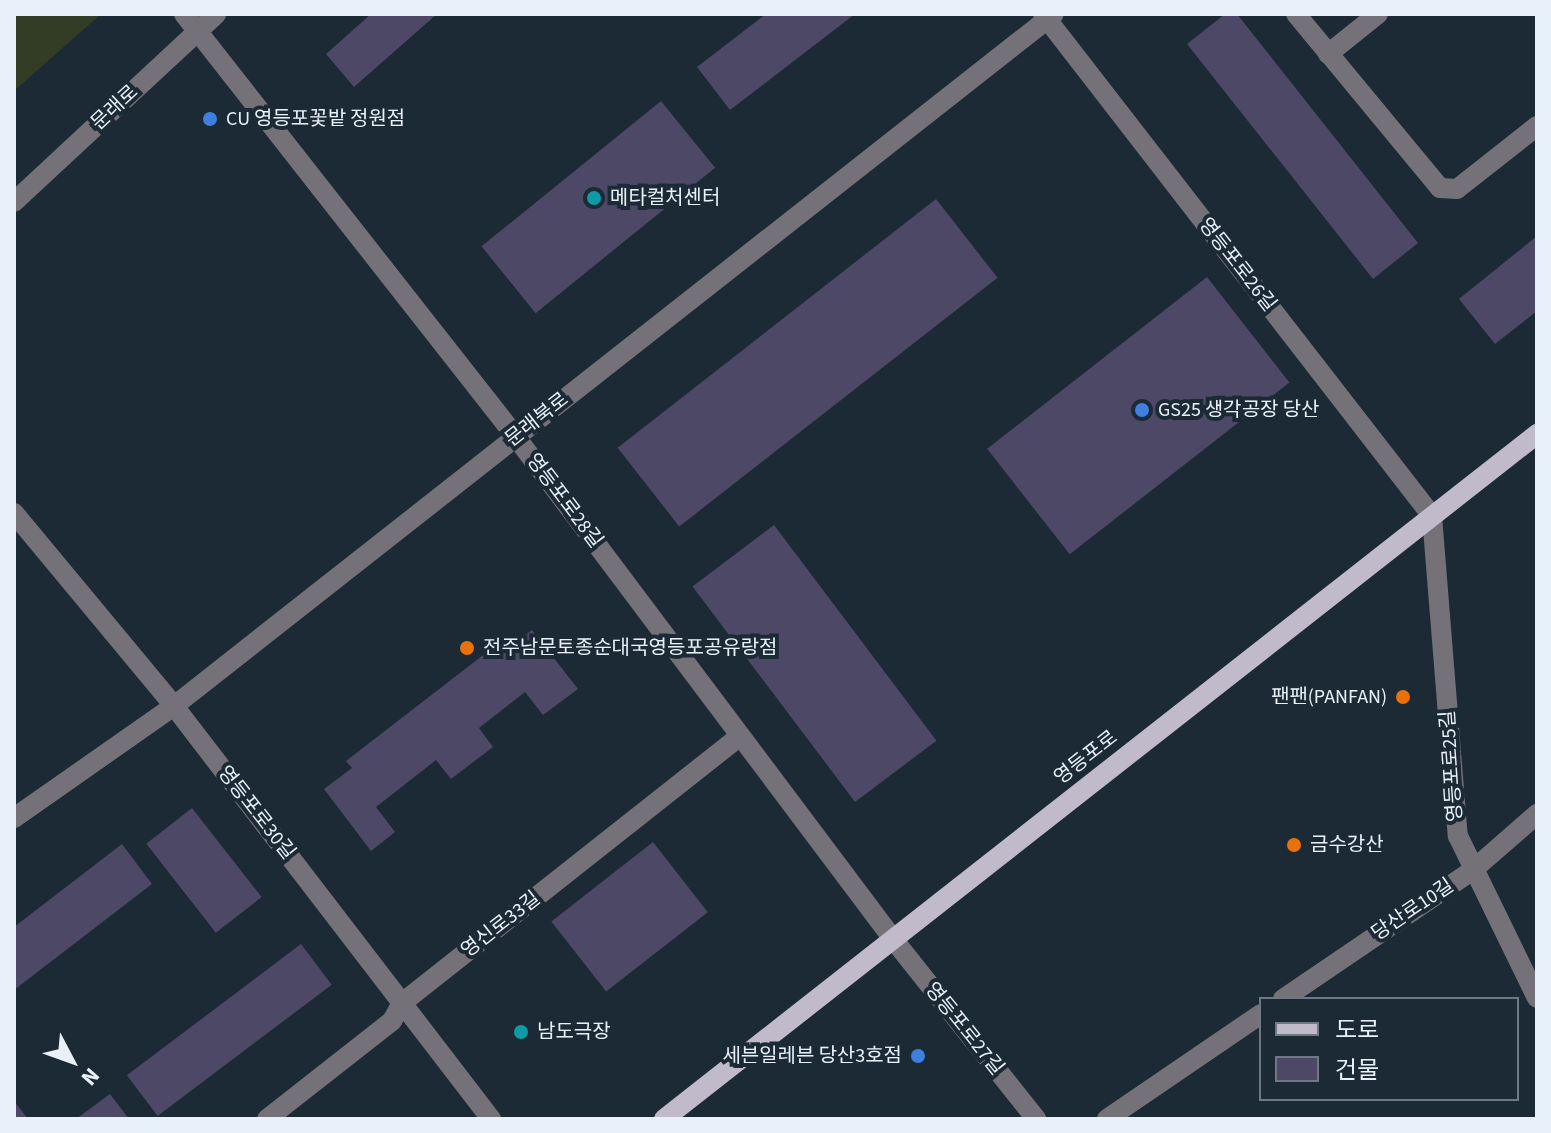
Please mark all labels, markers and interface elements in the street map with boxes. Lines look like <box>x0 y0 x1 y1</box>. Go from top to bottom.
street label: 문래로 <box>87 80 143 136</box>
place label: CU 영등포꽃밭 정원점 <box>226 107 405 131</box>
marker: CU 영등포꽃밭 정원점 <box>201 110 219 128</box>
place label: 메타컬처센터 <box>610 186 720 210</box>
marker: 메타컬처센터 <box>585 189 603 207</box>
street label: 영등포로26길 <box>1193 214 1281 316</box>
street label: 문래북로 <box>501 388 573 452</box>
place label: GS25 생각공장 당산 <box>1158 398 1319 422</box>
marker: GS25 생각공장 당산 <box>1133 401 1151 419</box>
street label: 영등포로28길 <box>521 449 607 553</box>
place label: 전주남문토종순대국영등포공유랑점 <box>483 636 777 660</box>
marker: 전주남문토종순대국영등포공유랑점 <box>458 639 476 657</box>
place label: 팬팬(PANFAN) <box>1271 685 1387 709</box>
marker: 팬팬(PANFAN) <box>1394 688 1412 706</box>
street label: 영등포로25길 <box>1436 709 1468 823</box>
street label: 영등포로 <box>1050 726 1122 790</box>
street label: 영등포로30길 <box>212 762 300 864</box>
place label: 금수강산 <box>1310 833 1384 857</box>
marker: 금수강산 <box>1285 836 1303 854</box>
street label: 당산로10길 <box>1368 874 1458 946</box>
street label: 영신로33길 <box>457 887 545 963</box>
street label: 영등포로27길 <box>919 978 1009 1080</box>
legend <box>1259 997 1519 1101</box>
text: 도로 <box>1335 1013 1379 1048</box>
place label: 남도극장 <box>537 1020 611 1044</box>
north arrow <box>32 1021 112 1101</box>
marker: 남도극장 <box>512 1023 530 1041</box>
place label: 세븐일레븐 당산3호점 <box>722 1044 902 1068</box>
marker: 세븐일레븐 당산3호점 <box>909 1047 927 1065</box>
text: 건물 <box>1335 1053 1379 1088</box>
text: N <box>73 1061 107 1093</box>

